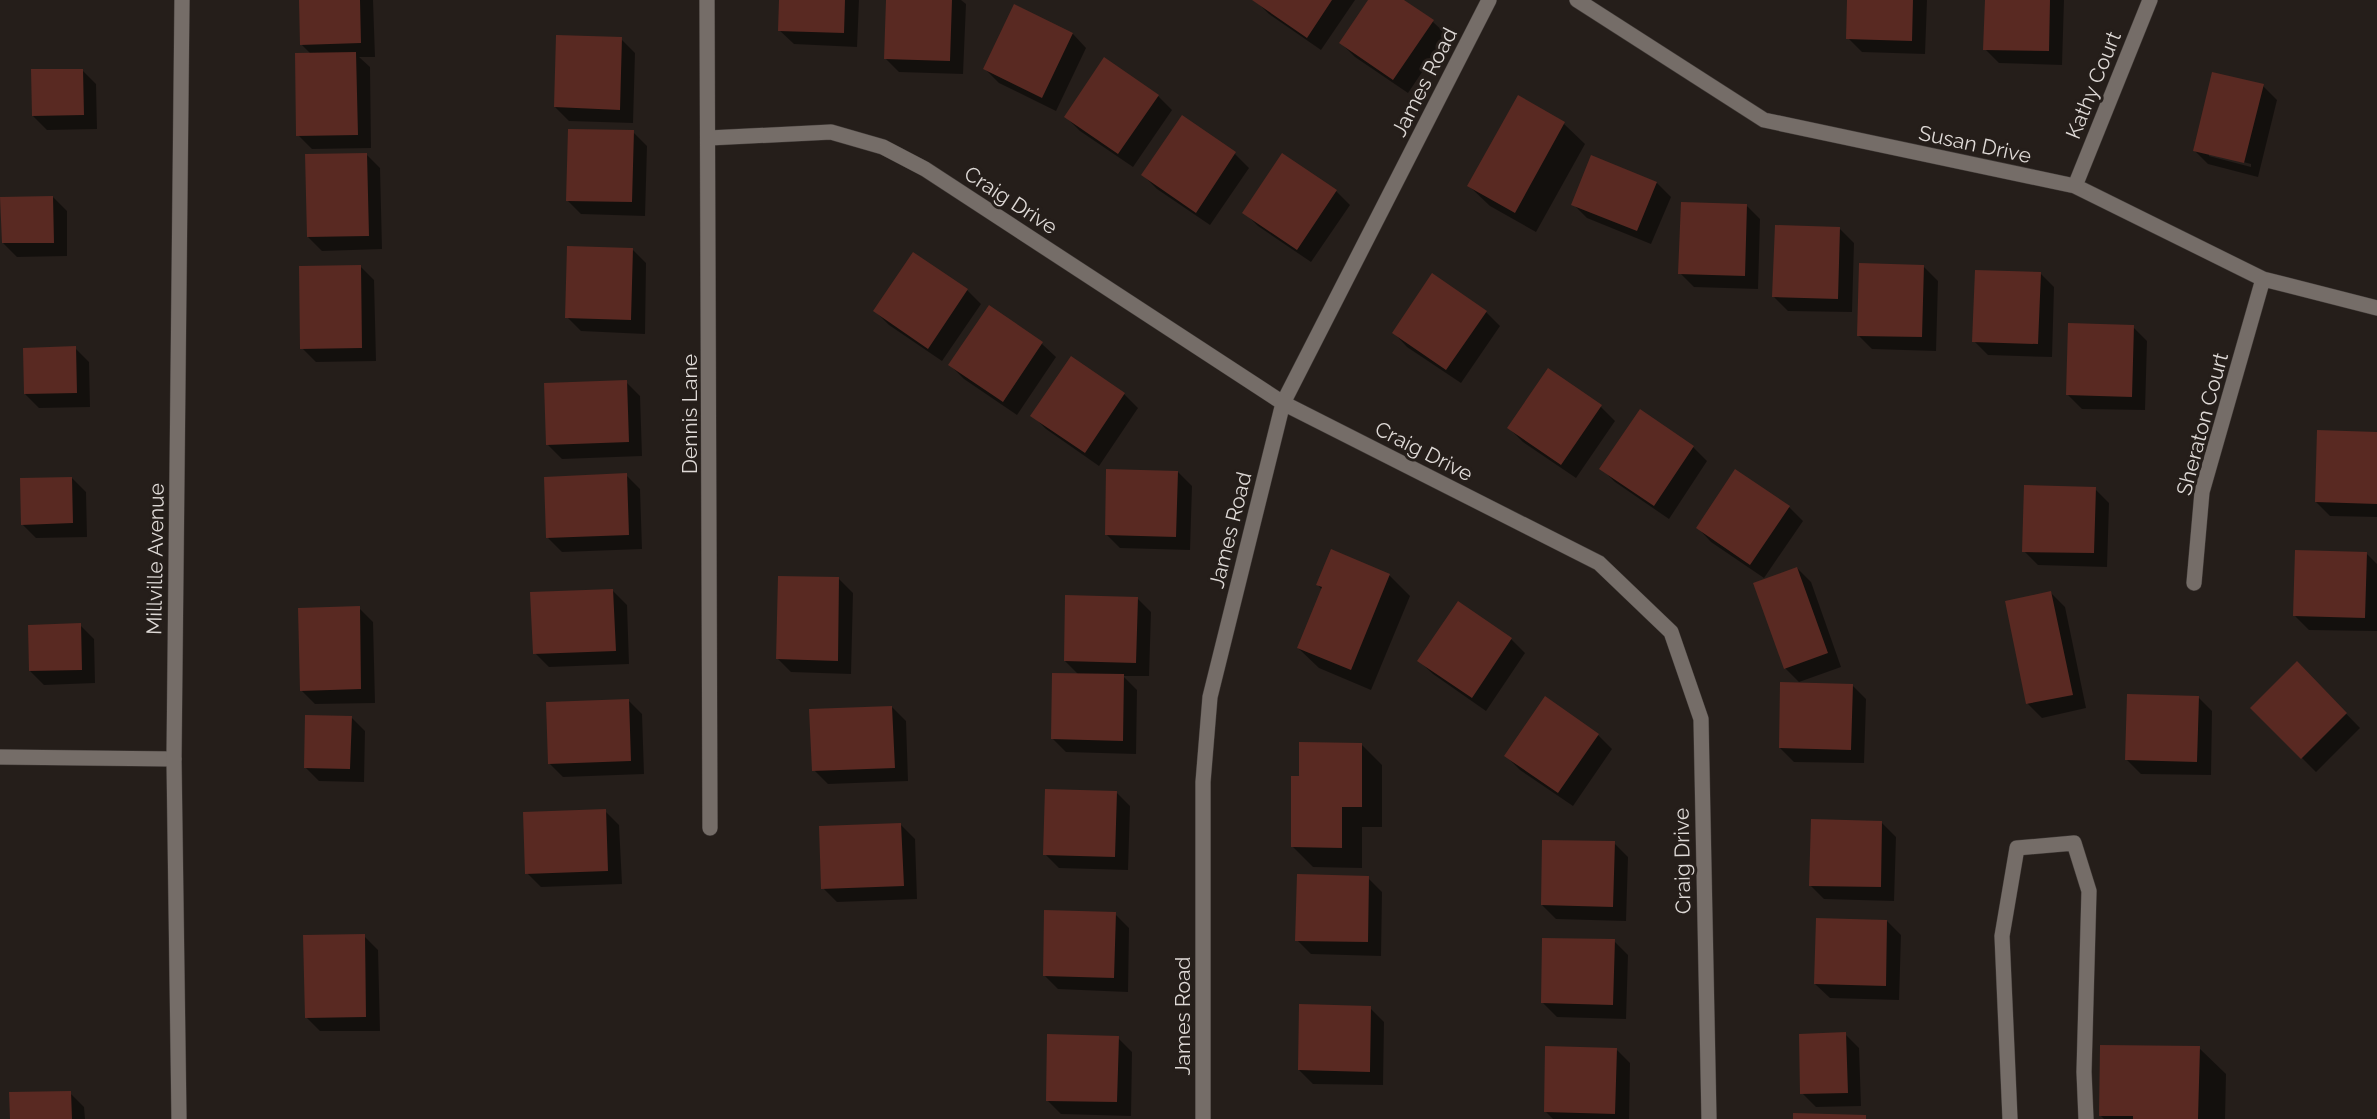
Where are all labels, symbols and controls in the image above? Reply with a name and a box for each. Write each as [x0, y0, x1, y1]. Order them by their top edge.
street label: James Road [1386, 23, 1462, 141]
street label: Kathy Court [2060, 28, 2126, 142]
street label: Susan Drive [1916, 120, 2034, 168]
street label: Craig Drive [960, 161, 1062, 239]
street label: Sheraton Court [2171, 350, 2233, 498]
street label: Dennis Lane [677, 354, 702, 474]
street label: Craig Drive [1371, 416, 1477, 486]
street label: James Road [1203, 469, 1257, 591]
street label: Millville Avenue [141, 483, 169, 635]
street label: Craig Drive [1669, 808, 1695, 914]
street label: James Road [1170, 957, 1195, 1075]

